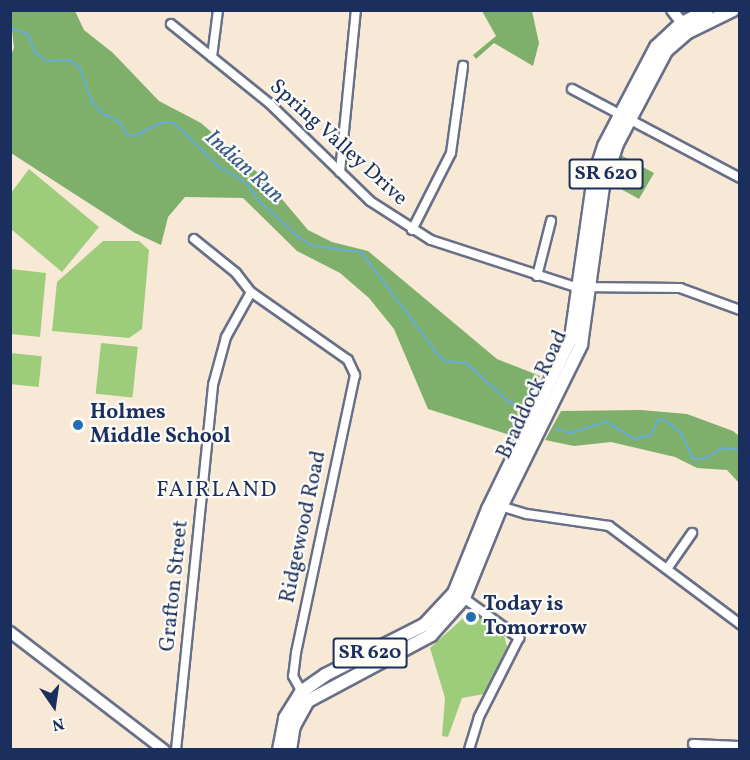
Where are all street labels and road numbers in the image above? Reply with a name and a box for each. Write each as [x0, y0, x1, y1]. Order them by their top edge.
street label: Spring Valley Drive [263, 74, 413, 212]
road number: SR 620 [568, 157, 644, 191]
street label: Braddock Road [492, 327, 574, 463]
street label: Ridgewood Road [276, 449, 332, 605]
street label: Grafton Street [156, 519, 194, 653]
road number: SR 620 [332, 636, 407, 670]

